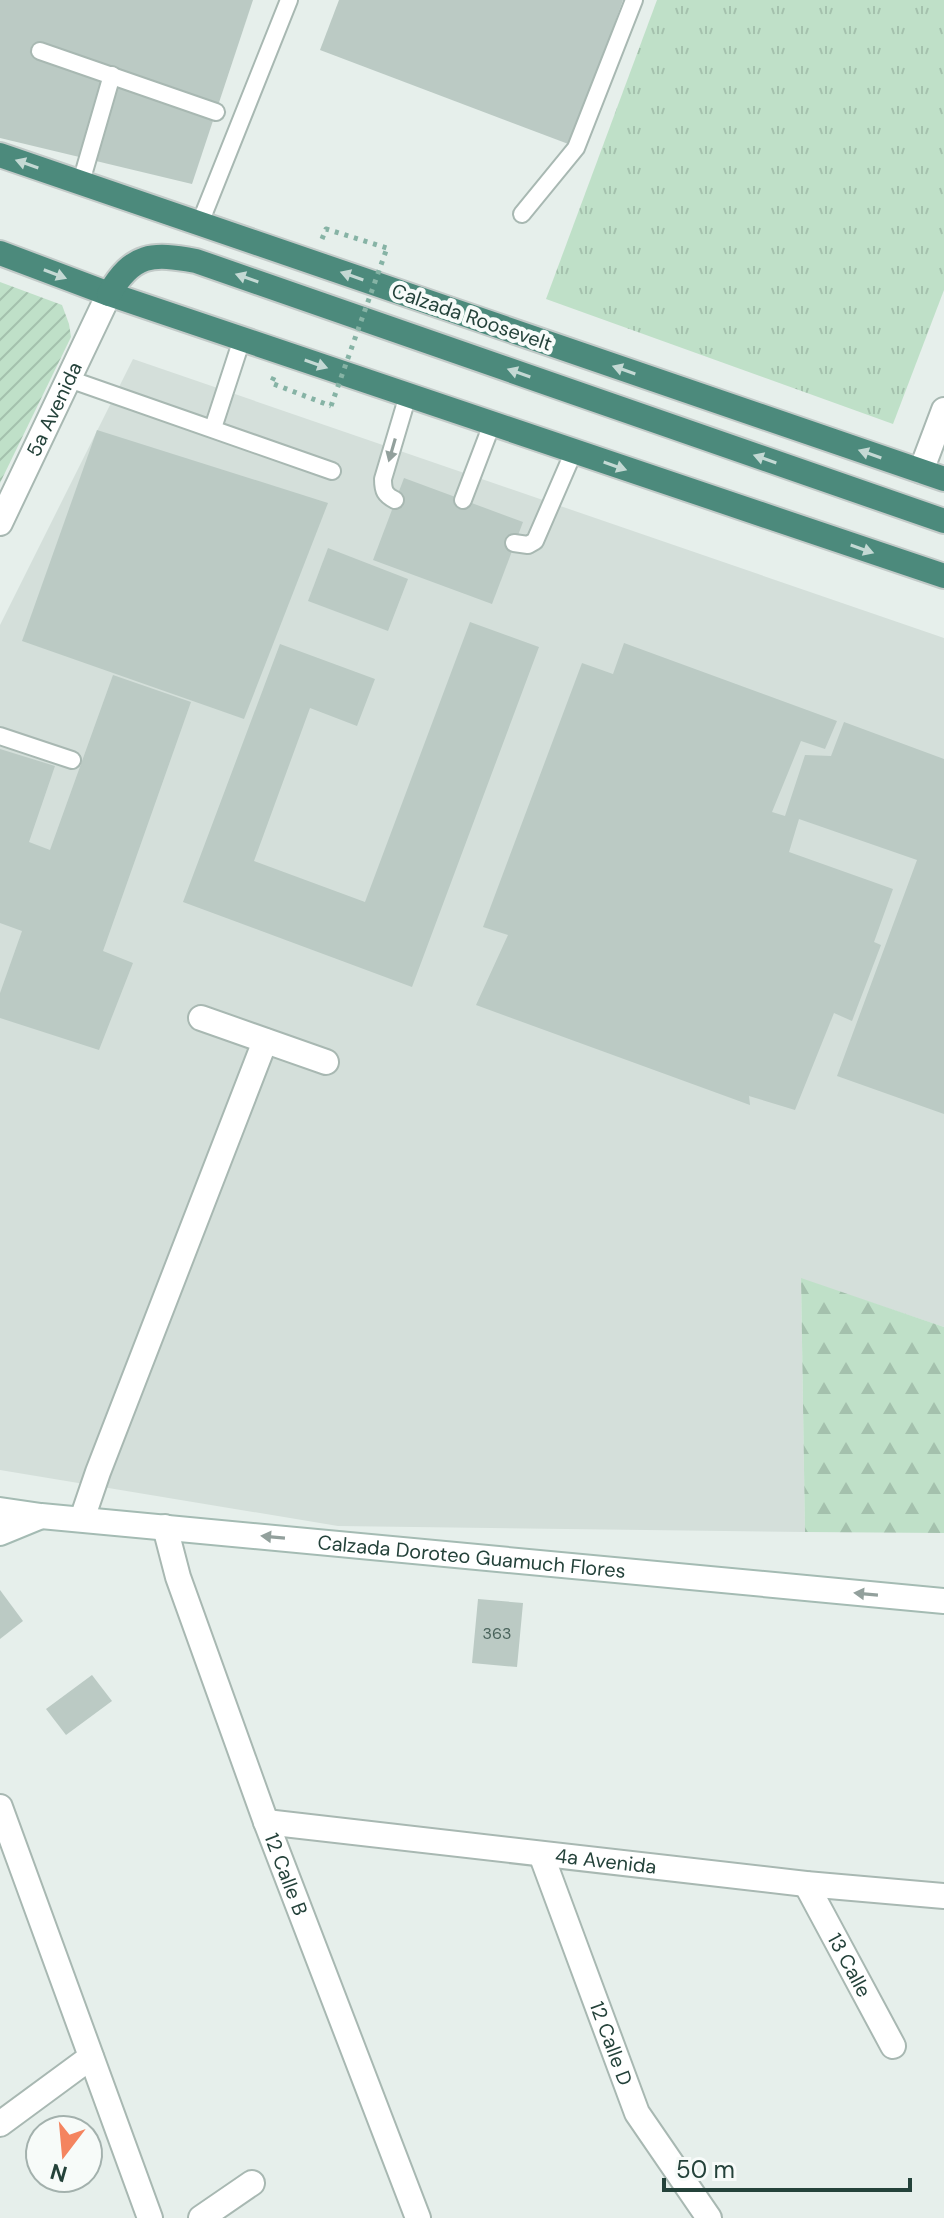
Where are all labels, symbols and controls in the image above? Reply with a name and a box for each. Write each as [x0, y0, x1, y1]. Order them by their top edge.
one-way arrow [15, 157, 39, 169]
one-way arrow [43, 268, 67, 281]
one-way arrow [340, 269, 364, 281]
one-way arrow [235, 272, 259, 284]
street label: Calzada Roosevelt [388, 277, 556, 357]
street label: 5a Avenida [21, 358, 88, 461]
one-way arrow [304, 359, 328, 371]
one-way arrow [612, 363, 636, 375]
one-way arrow [507, 366, 531, 379]
one-way arrow [385, 439, 398, 463]
one-way arrow [858, 447, 882, 459]
one-way arrow [752, 452, 776, 464]
one-way arrow [603, 460, 627, 472]
one-way arrow [850, 543, 874, 555]
street label: Calzada Doroteo Guamuch Flores [316, 1529, 627, 1584]
one-way arrow [260, 1530, 285, 1543]
one-way arrow [853, 1587, 878, 1600]
house number: 363 [483, 1623, 511, 1644]
street label: 12 Calle B [259, 1829, 314, 1919]
street label: 4a Avenida [554, 1842, 658, 1880]
street label: 13 Calle [822, 1929, 877, 2002]
street label: 12 Calle D [584, 1998, 639, 2089]
north arrow [24, 2114, 104, 2194]
scale bar [664, 2142, 910, 2192]
text: 50 m [676, 2154, 735, 2185]
text: N [47, 2157, 70, 2189]

